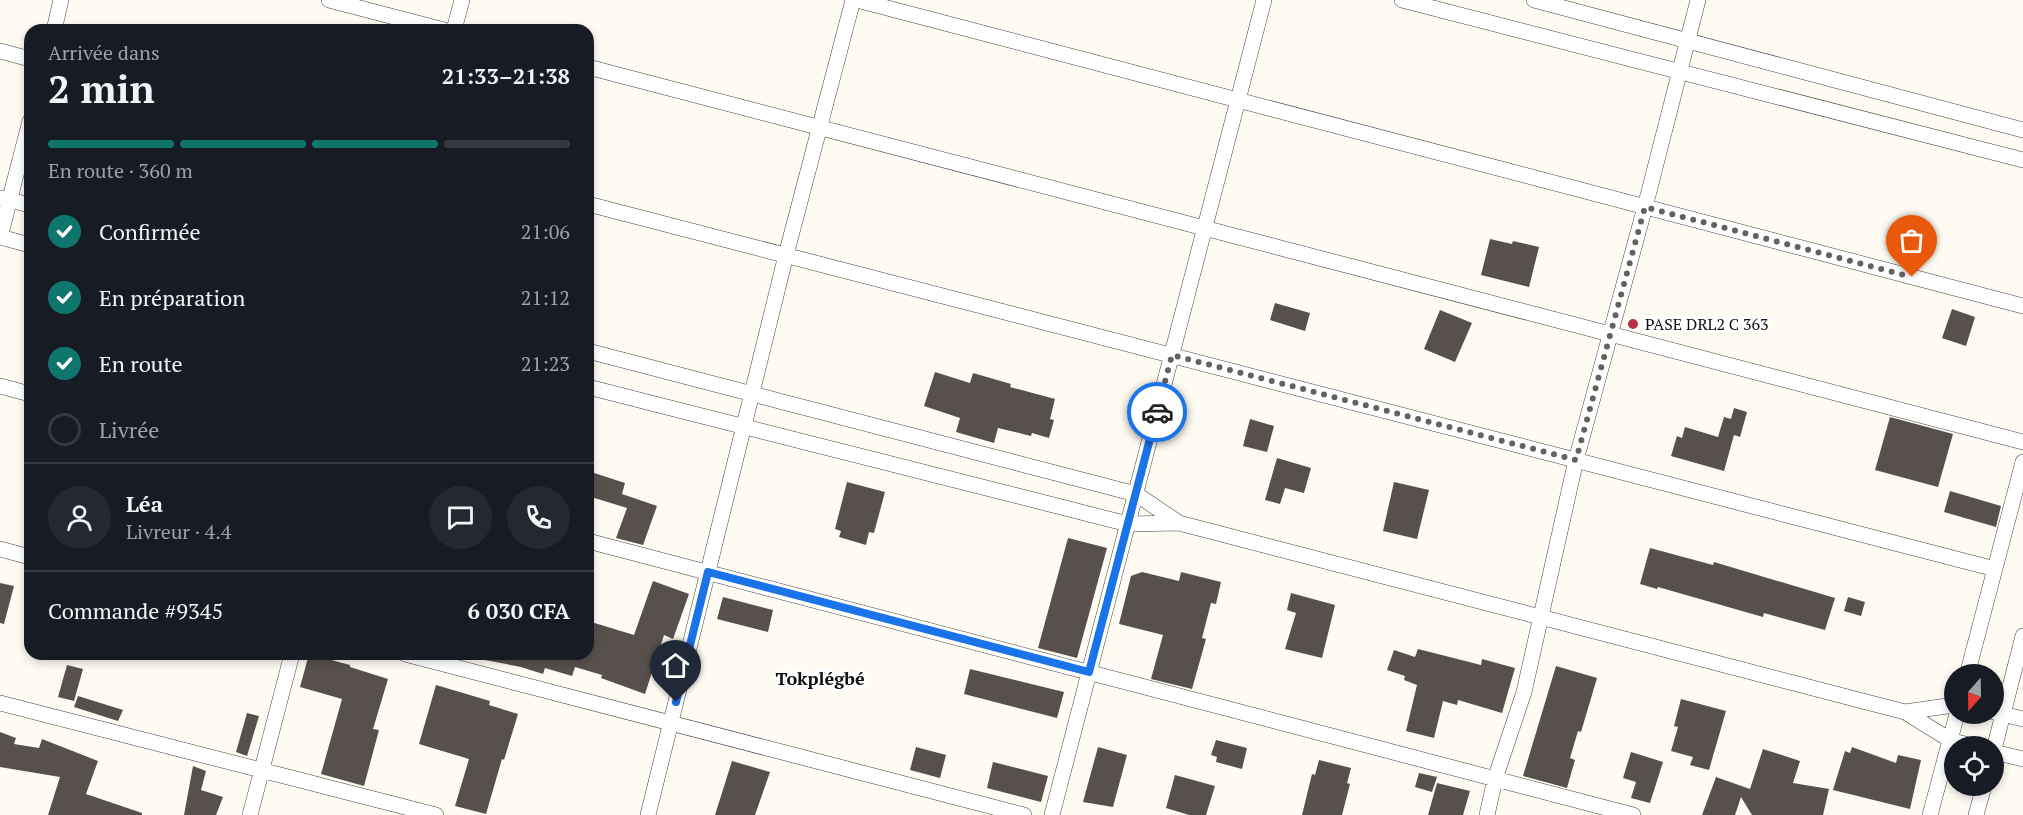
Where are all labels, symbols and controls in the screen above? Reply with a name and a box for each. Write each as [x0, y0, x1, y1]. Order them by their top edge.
text: Arrivée dans [48, 39, 160, 66]
text: 21:33–21:38 [442, 61, 570, 90]
text: 2 min [48, 62, 155, 114]
text: En route · 360 m [48, 157, 193, 184]
icon: check [48, 215, 81, 248]
pin [1886, 215, 1937, 277]
text: Confirmée [99, 217, 201, 246]
text: 21:06 [521, 218, 570, 245]
icon: bag [1895, 224, 1928, 257]
icon: check [48, 281, 81, 314]
text: En préparation [99, 283, 245, 312]
text: 21:12 [521, 284, 570, 311]
place label: PASE DRL2 C 363 [1645, 313, 1769, 335]
marker: PASE DRL2 C 363 [1626, 317, 1640, 331]
icon: check [48, 347, 81, 380]
text: En route [99, 349, 183, 378]
text: 21:23 [521, 350, 570, 377]
courier [1127, 382, 1187, 442]
icon: car [1141, 396, 1174, 429]
text: Livrée [99, 415, 159, 444]
button: person [48, 486, 111, 549]
button: chat [429, 486, 492, 549]
button: phone [507, 486, 570, 549]
text: Léa [126, 489, 163, 518]
text: Livreur · 4.4 [126, 518, 231, 545]
text: Commande #9345 [48, 596, 223, 625]
text: 6 030 CFA [467, 596, 570, 625]
pin [650, 640, 701, 702]
icon: home [659, 649, 692, 682]
north arrow [1944, 664, 2004, 724]
map controls [1944, 664, 2004, 796]
district label: Tokplégbé [775, 666, 865, 690]
button: locate [1944, 736, 2004, 796]

